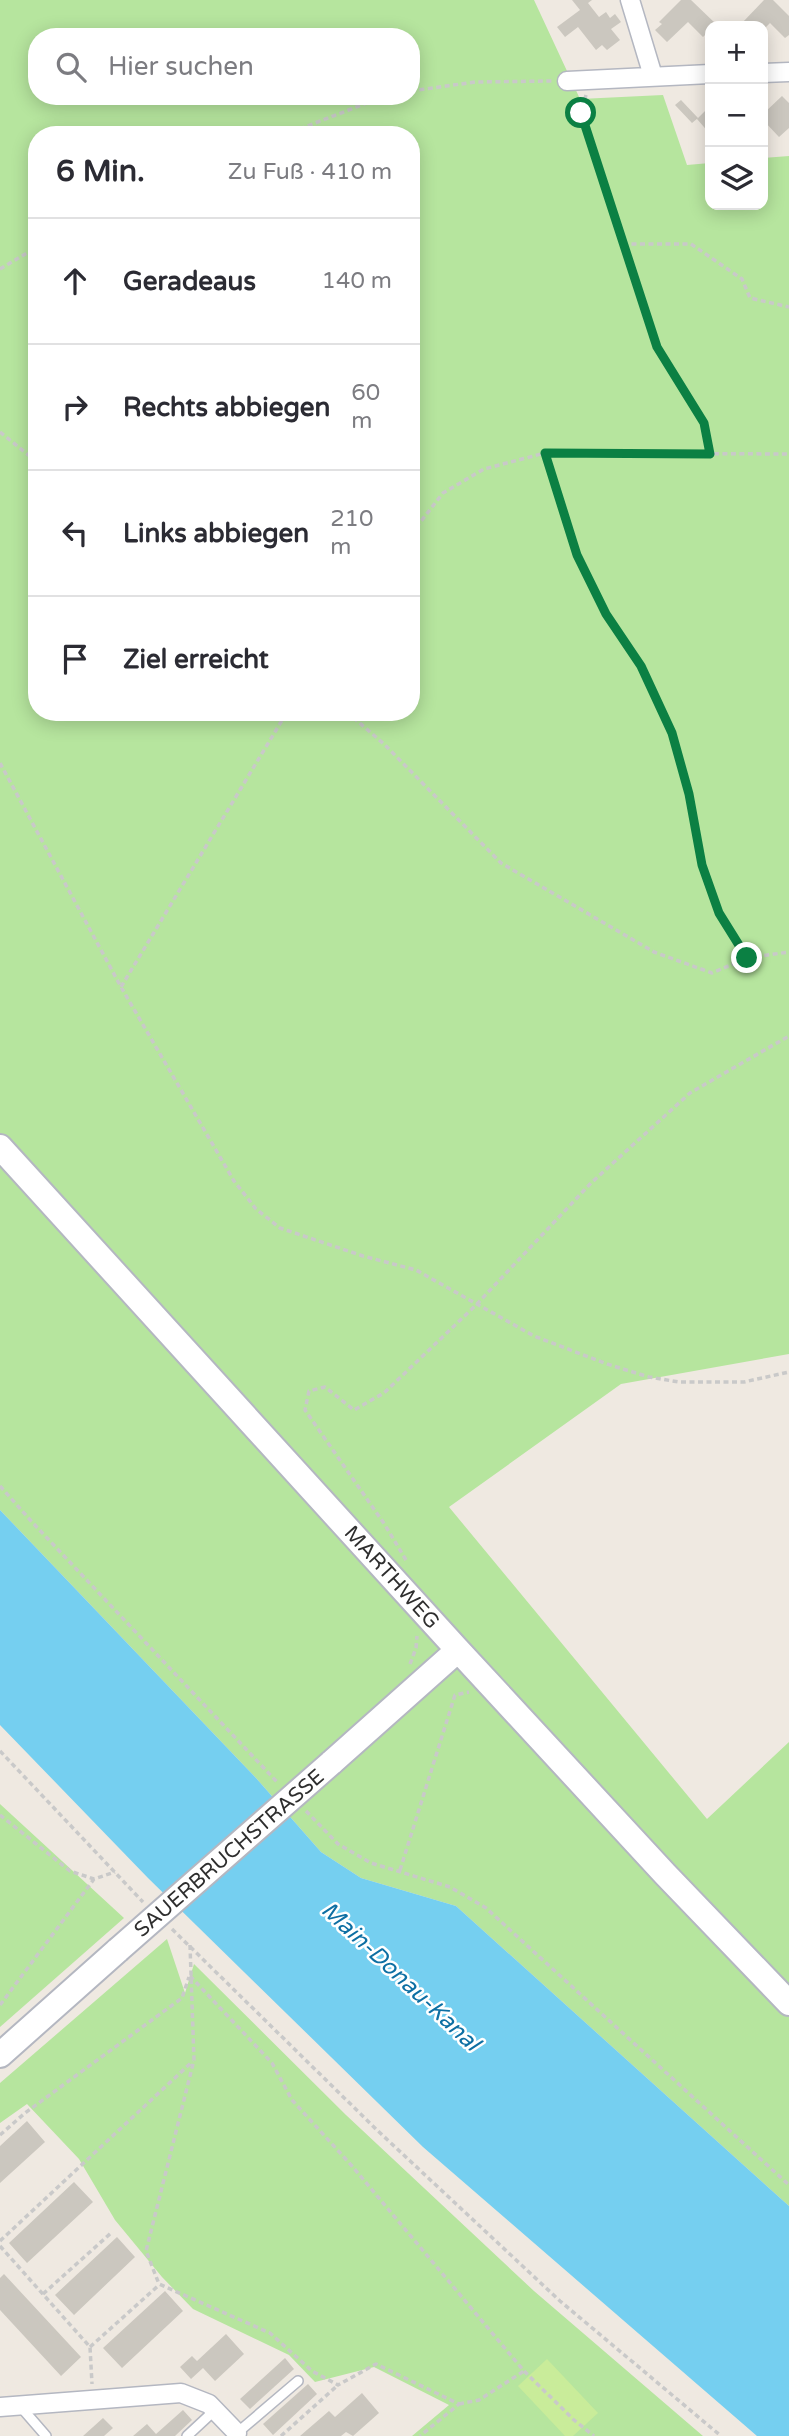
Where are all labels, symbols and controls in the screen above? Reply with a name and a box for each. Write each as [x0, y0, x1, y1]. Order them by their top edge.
map controls [705, 21, 768, 210]
button: + [705, 21, 768, 84]
search box [28, 28, 420, 105]
icon: search [52, 48, 90, 86]
text: Hier suchen [108, 51, 254, 82]
button: − [705, 84, 768, 147]
route start [565, 97, 596, 128]
button: layers [705, 147, 768, 210]
text: 6 Min. [56, 153, 145, 190]
text: Zu Fuß · 410 m [228, 158, 392, 186]
icon: ahead [56, 262, 94, 300]
text: Geradeaus [123, 266, 256, 297]
text: 140 m [322, 267, 392, 295]
text: 60 m [351, 379, 380, 435]
icon: right [56, 388, 94, 426]
text: Rechts abbiegen [123, 392, 330, 423]
text: 210 m [330, 505, 373, 561]
icon: left [56, 514, 94, 552]
text: Links abbiegen [123, 518, 309, 549]
icon: arrive [56, 640, 94, 678]
text: Ziel erreicht [123, 644, 269, 675]
route end [731, 942, 762, 973]
street label: MARTHWEG [339, 1521, 444, 1634]
street label: SAUERBRUCHSTRASSE [129, 1764, 329, 1943]
water label: Main-Donau-Kanal [315, 1896, 487, 2059]

